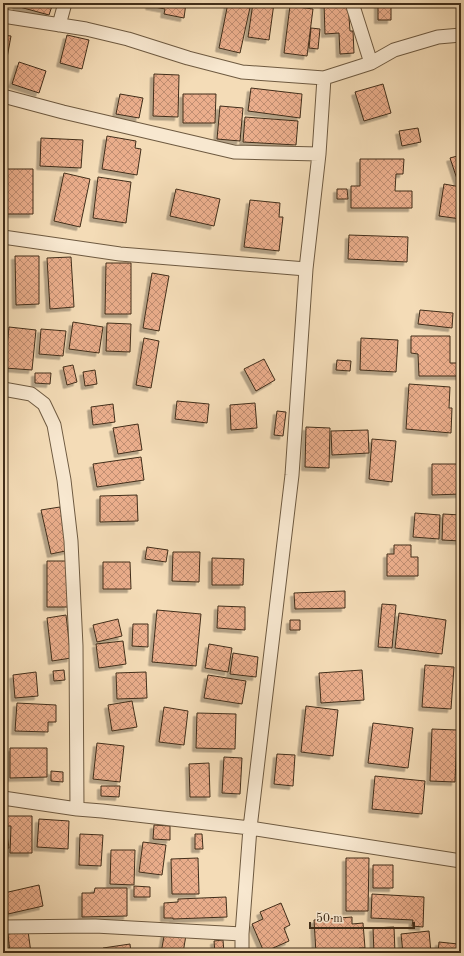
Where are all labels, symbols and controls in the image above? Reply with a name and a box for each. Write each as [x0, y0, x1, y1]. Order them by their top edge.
scale bar [310, 904, 414, 930]
text: 50 m [316, 912, 343, 925]

